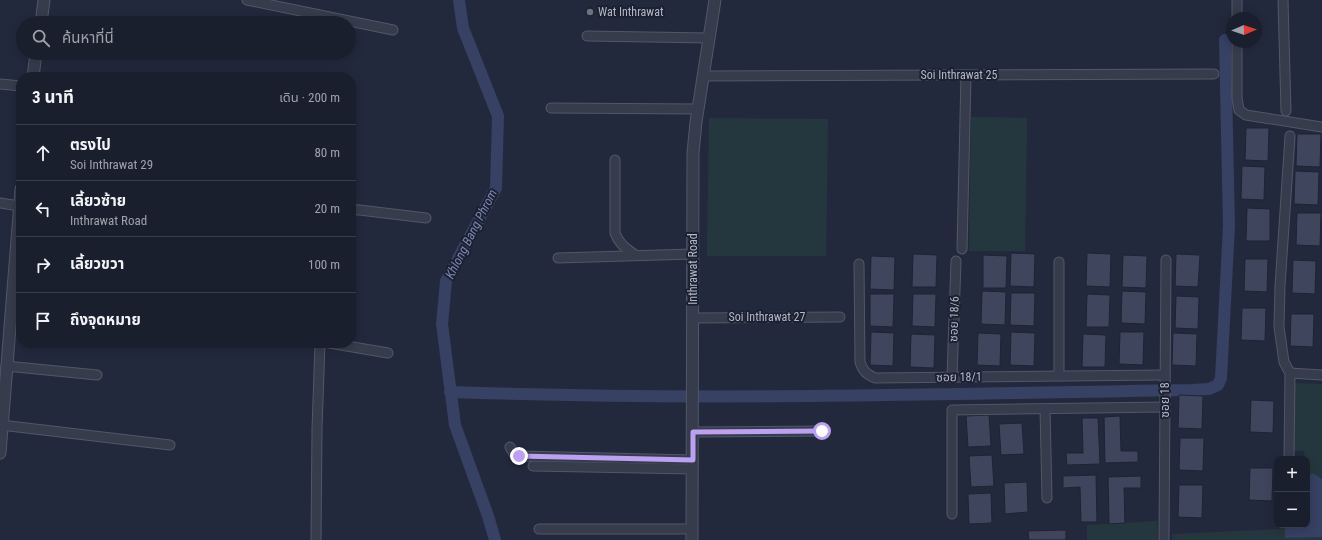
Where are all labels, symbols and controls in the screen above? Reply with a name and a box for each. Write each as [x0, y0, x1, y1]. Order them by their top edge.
place label: Wat Inthrawat [598, 5, 664, 19]
marker: Wat Inthrawat [585, 7, 595, 17]
north arrow [1226, 12, 1262, 48]
search box [16, 16, 356, 60]
icon: search [30, 27, 52, 49]
text: ค้นหาที่นี่ [62, 29, 114, 47]
street label: Soi Inthrawat 25 [921, 68, 997, 82]
text: 3 นาที [32, 87, 74, 107]
text: เดิน · 200 m [279, 90, 340, 105]
text: ตรงไป [70, 136, 111, 154]
icon: ahead [32, 142, 54, 164]
text: 80 m [314, 145, 340, 160]
text: Soi Inthrawat 29 [70, 157, 153, 172]
water label: Khlong Bang Phrom [442, 187, 500, 281]
text: เลี้ยวซ้าย [70, 192, 126, 210]
icon: left [32, 198, 54, 220]
text: 20 m [314, 201, 340, 216]
text: Inthrawat Road [70, 213, 147, 228]
street label: Inthrawat Road [686, 233, 700, 305]
icon: right [32, 254, 54, 276]
text: เลี้ยวขวา [70, 255, 124, 273]
text: 100 m [308, 257, 340, 272]
street label: ซอย 18/6 [946, 296, 962, 342]
icon: arrive [32, 310, 54, 332]
street label: Soi Inthrawat 27 [729, 310, 805, 324]
text: ถึงจุดหมาย [70, 311, 141, 329]
street label: ซอย 18/1 [936, 370, 982, 384]
street label: ซอย 18 [1158, 382, 1172, 418]
route start [813, 422, 831, 440]
route end [510, 447, 528, 465]
map controls [1274, 456, 1310, 528]
button: + [1274, 456, 1310, 492]
button: − [1274, 492, 1310, 528]

